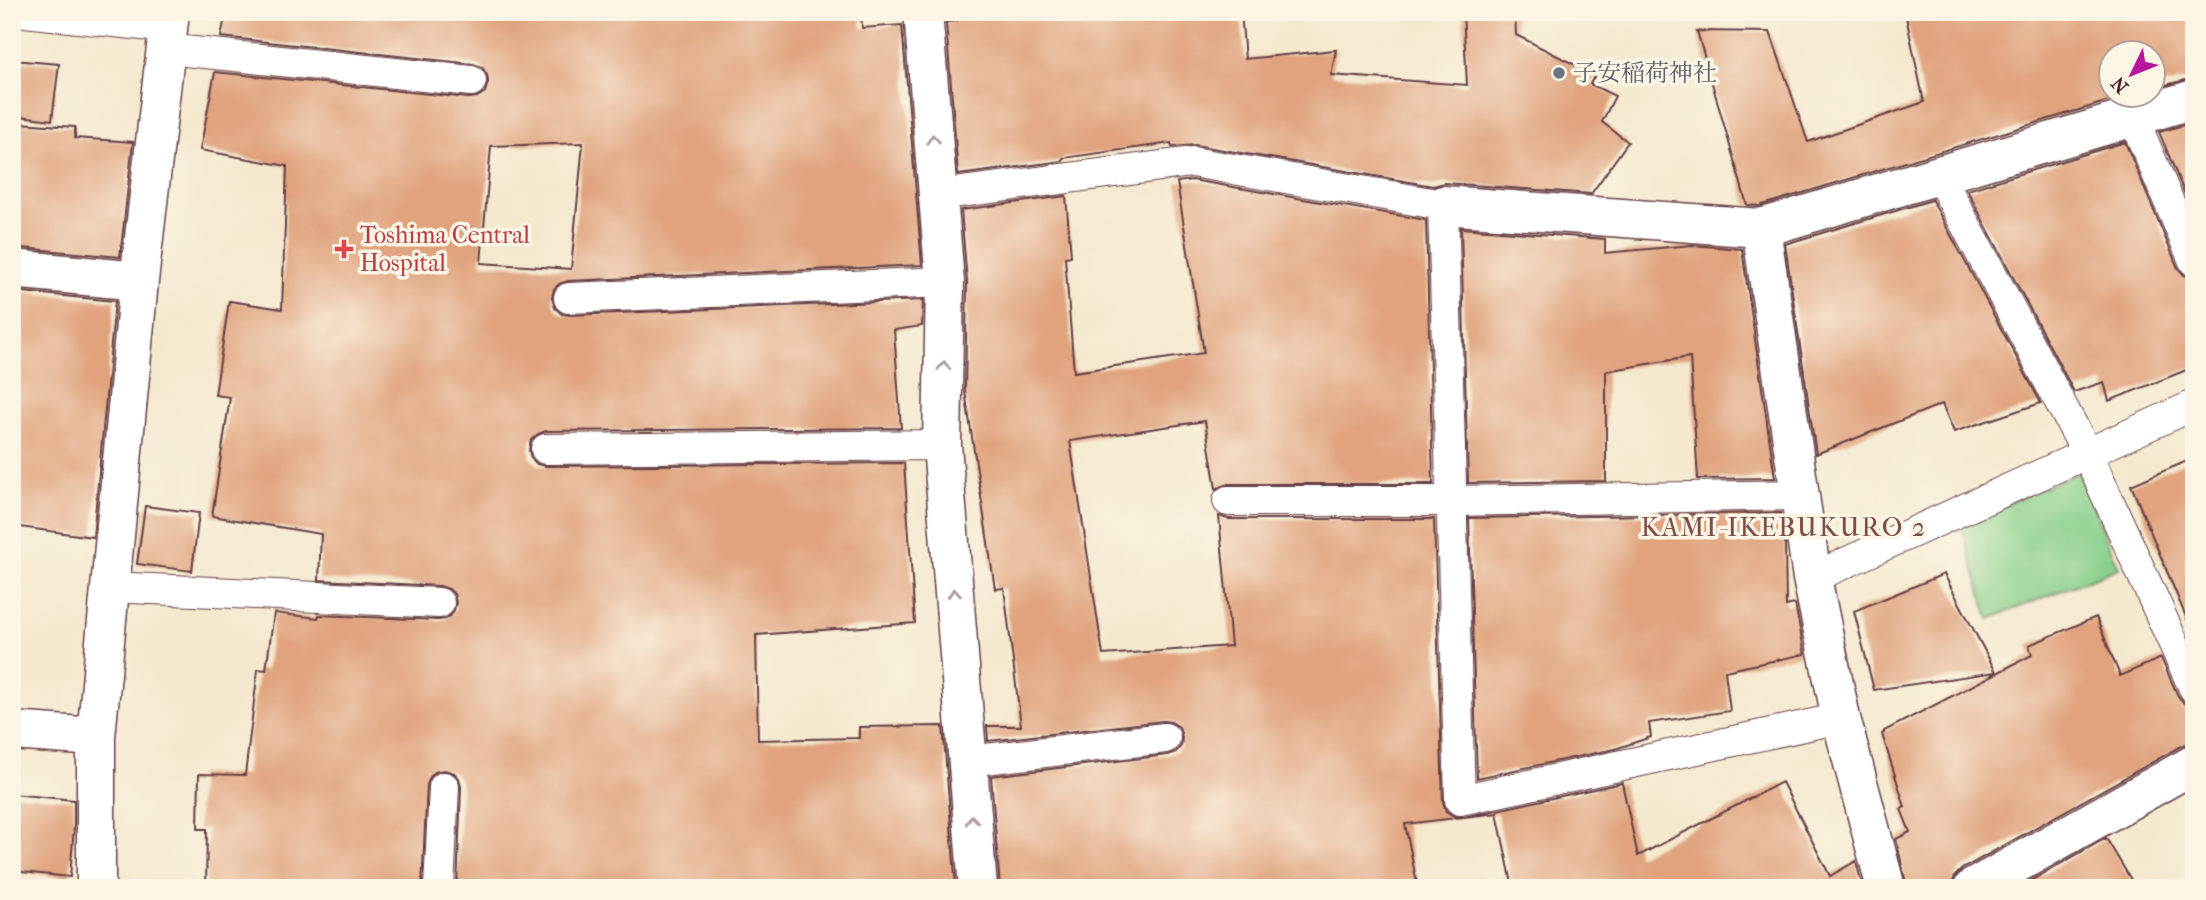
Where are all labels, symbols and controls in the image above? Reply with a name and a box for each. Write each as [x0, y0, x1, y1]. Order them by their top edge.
north arrow [2098, 38, 2168, 108]
place label: 子安稲荷神社 [1573, 59, 1717, 87]
marker: 子安稲荷神社 [1551, 65, 1567, 81]
text: N [2107, 72, 2133, 98]
one-way arrow [926, 133, 941, 144]
place label: Toshima Central Hospital [360, 221, 530, 277]
marker: Toshima Central Hospital [334, 239, 354, 259]
one-way arrow [936, 360, 951, 371]
district label: KAMI-IKEBUKURO 2 [1641, 512, 1927, 543]
one-way arrow [947, 587, 962, 598]
one-way arrow [965, 814, 980, 825]

